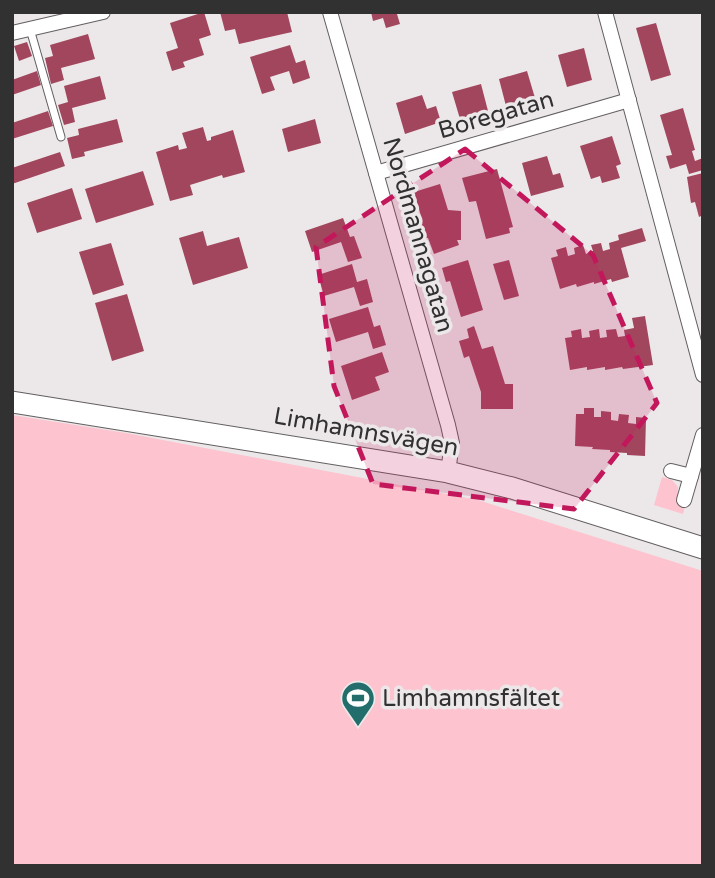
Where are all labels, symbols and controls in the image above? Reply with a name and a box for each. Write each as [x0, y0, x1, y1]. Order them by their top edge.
street label: Boregatan [435, 85, 557, 145]
street label: Nordmannagatan [376, 134, 460, 336]
street label: Limhamnsvägen [271, 401, 461, 463]
sports icon: Limhamnsfältet [339, 679, 377, 728]
place label: Limhamnsfältet [382, 684, 560, 713]

